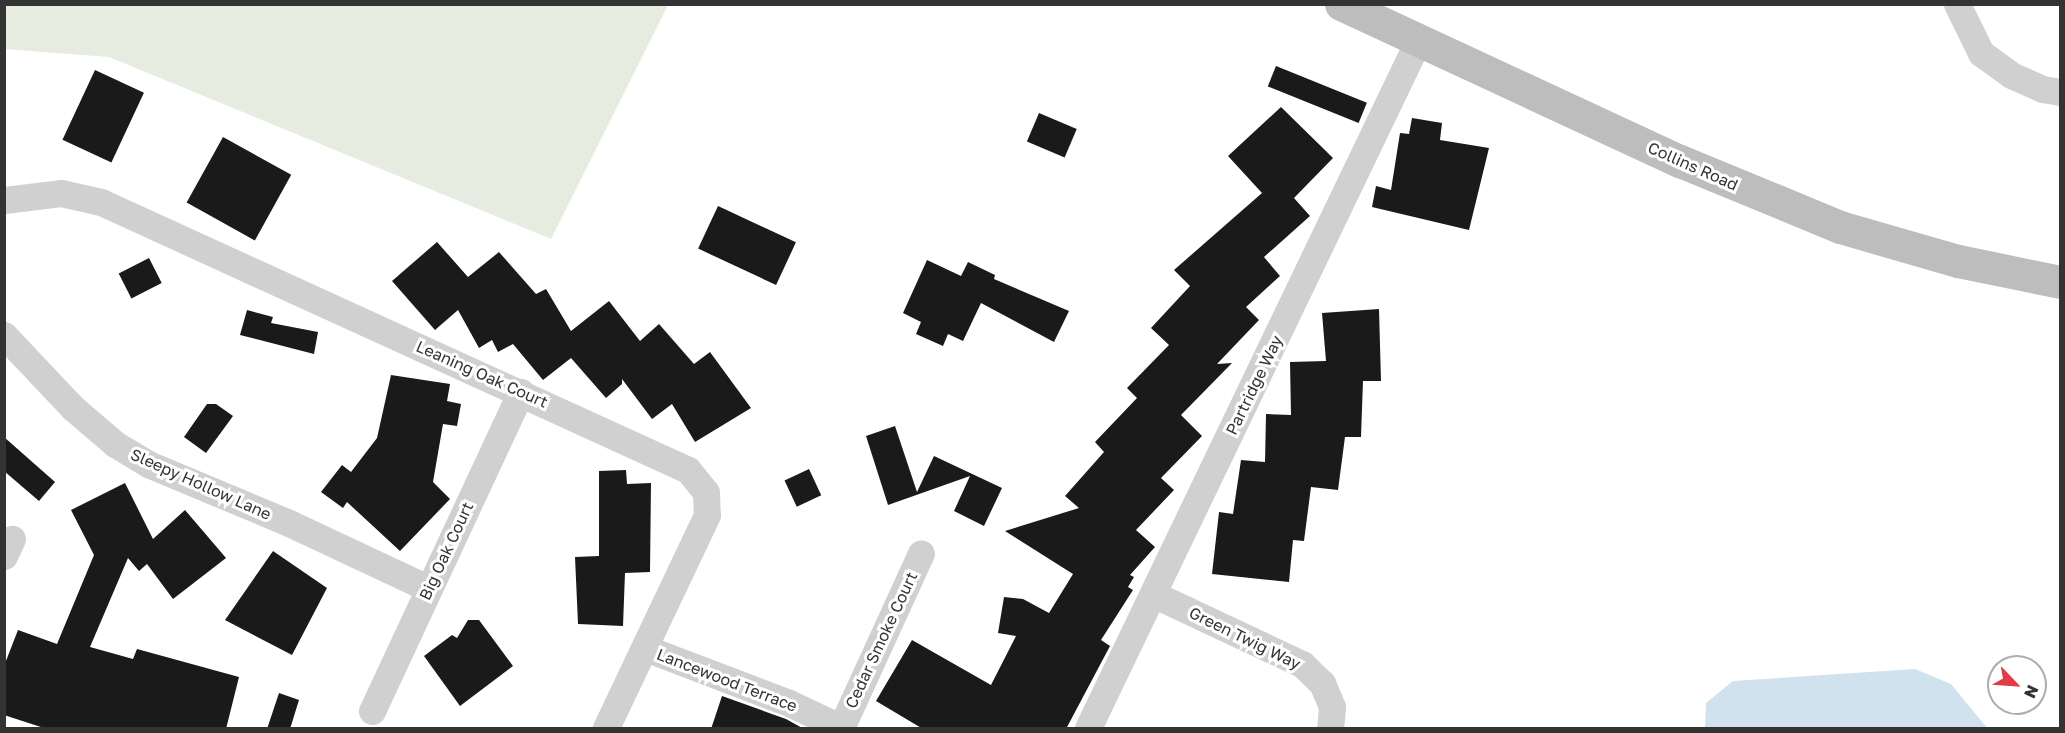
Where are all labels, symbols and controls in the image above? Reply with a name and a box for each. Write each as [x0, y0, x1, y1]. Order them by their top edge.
street label: Collins Road [1645, 138, 1741, 194]
street label: Partridge Way [1222, 332, 1286, 438]
street label: Leaning Oak Court [413, 336, 551, 412]
street label: Sleepy Hollow Lane [128, 444, 274, 524]
street label: Big Oak Court [415, 499, 477, 603]
street label: Cedar Smoke Court [841, 569, 921, 711]
street label: Green Twig Way [1186, 603, 1304, 673]
street label: Lancewood Terrace [654, 644, 800, 716]
north arrow [1987, 655, 2047, 715]
text: N [2020, 682, 2043, 701]

